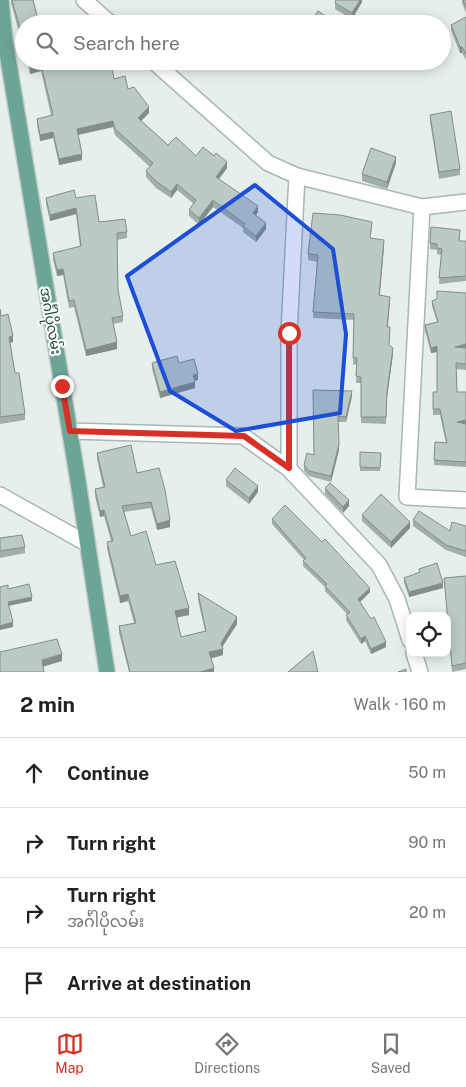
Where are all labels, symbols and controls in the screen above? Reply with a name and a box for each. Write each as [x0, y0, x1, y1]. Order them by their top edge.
search box [15, 15, 451, 70]
icon: search [33, 29, 61, 57]
text: Search here [73, 32, 180, 54]
street label: အင်္ဂါပိုလမ်း [33, 286, 67, 356]
route start [278, 322, 301, 345]
route end [51, 375, 74, 398]
map controls [406, 612, 451, 657]
button: locate [406, 612, 451, 657]
text: 2 min [20, 692, 75, 717]
text: Walk · 160 m [354, 695, 446, 714]
icon: ahead [20, 759, 48, 787]
text: Continue [67, 762, 149, 784]
text: 50 m [408, 763, 446, 782]
icon: right [20, 829, 48, 857]
text: Turn right [67, 832, 156, 854]
text: 90 m [409, 833, 446, 852]
text: Turn right [67, 884, 156, 906]
icon: right [20, 899, 48, 927]
text: 20 m [409, 903, 446, 922]
text: အင်္ဂါပိုလမ်း [67, 912, 144, 931]
icon: arrive [20, 969, 48, 997]
text: Arrive at destination [67, 972, 251, 994]
tab: Map [55, 1030, 84, 1076]
tab: Directions [194, 1030, 260, 1076]
tab: Saved [371, 1030, 411, 1076]

